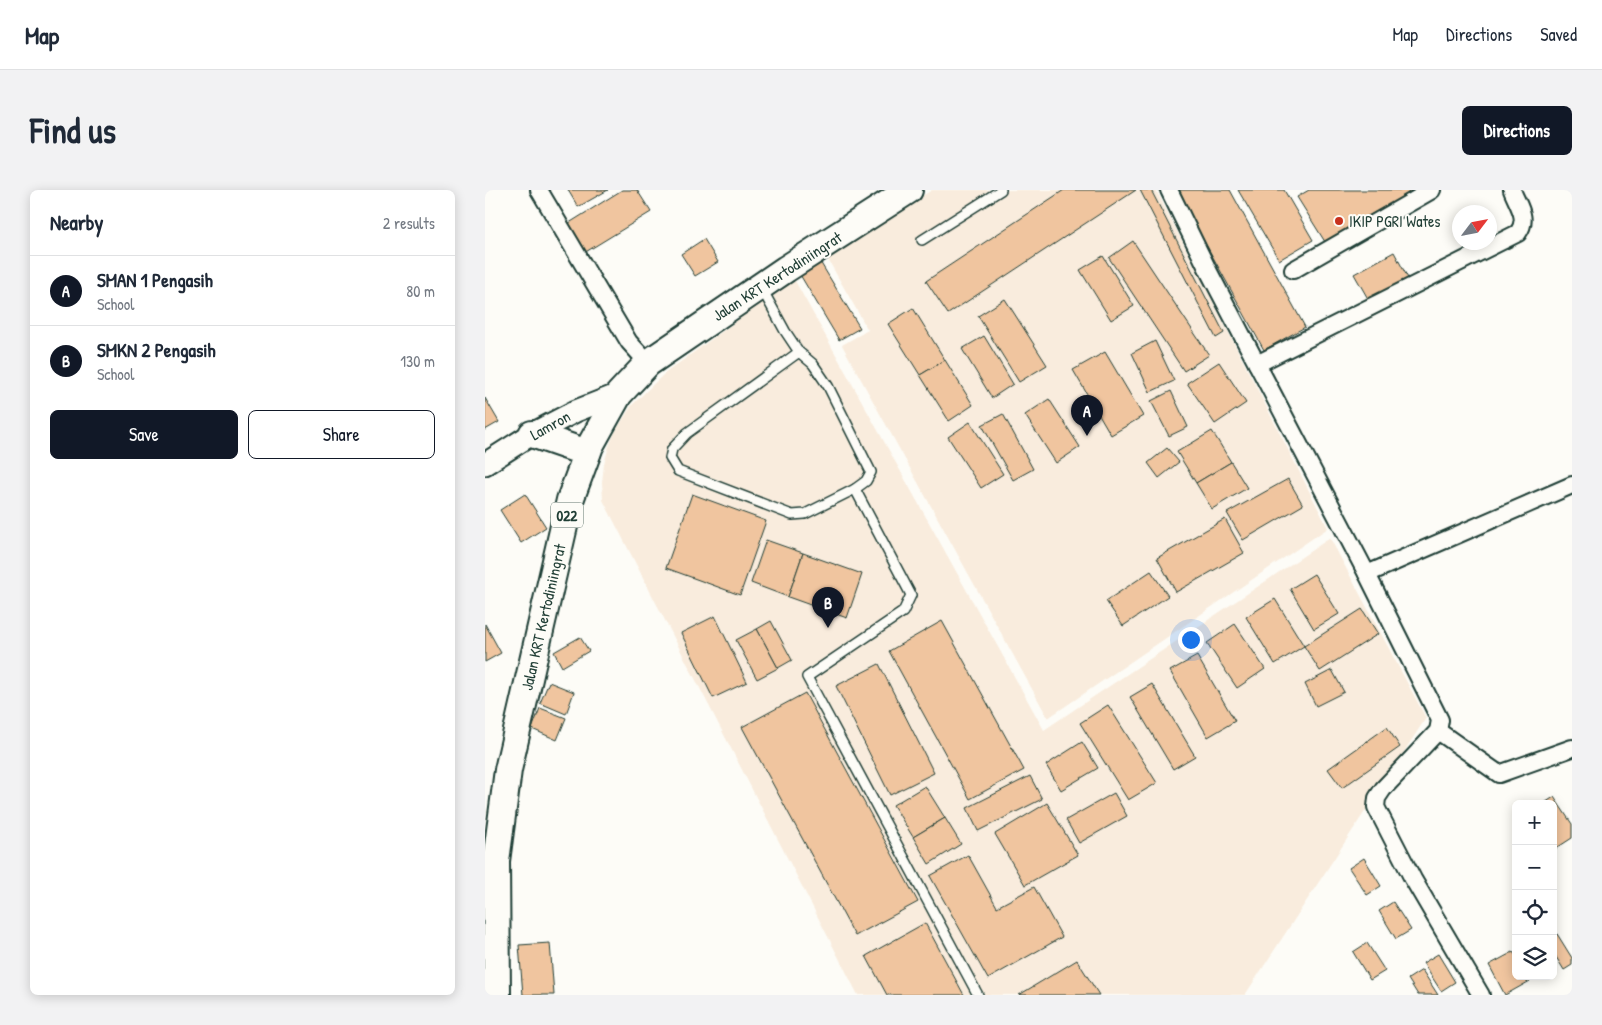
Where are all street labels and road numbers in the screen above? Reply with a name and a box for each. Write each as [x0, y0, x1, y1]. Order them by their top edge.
street label: Jalan KRT Kertodiniingrat [708, 226, 846, 326]
street label: Lamron [526, 405, 574, 445]
road number: 022 [551, 502, 583, 528]
street label: Jalan KRT Kertodiniingrat [515, 541, 571, 692]

